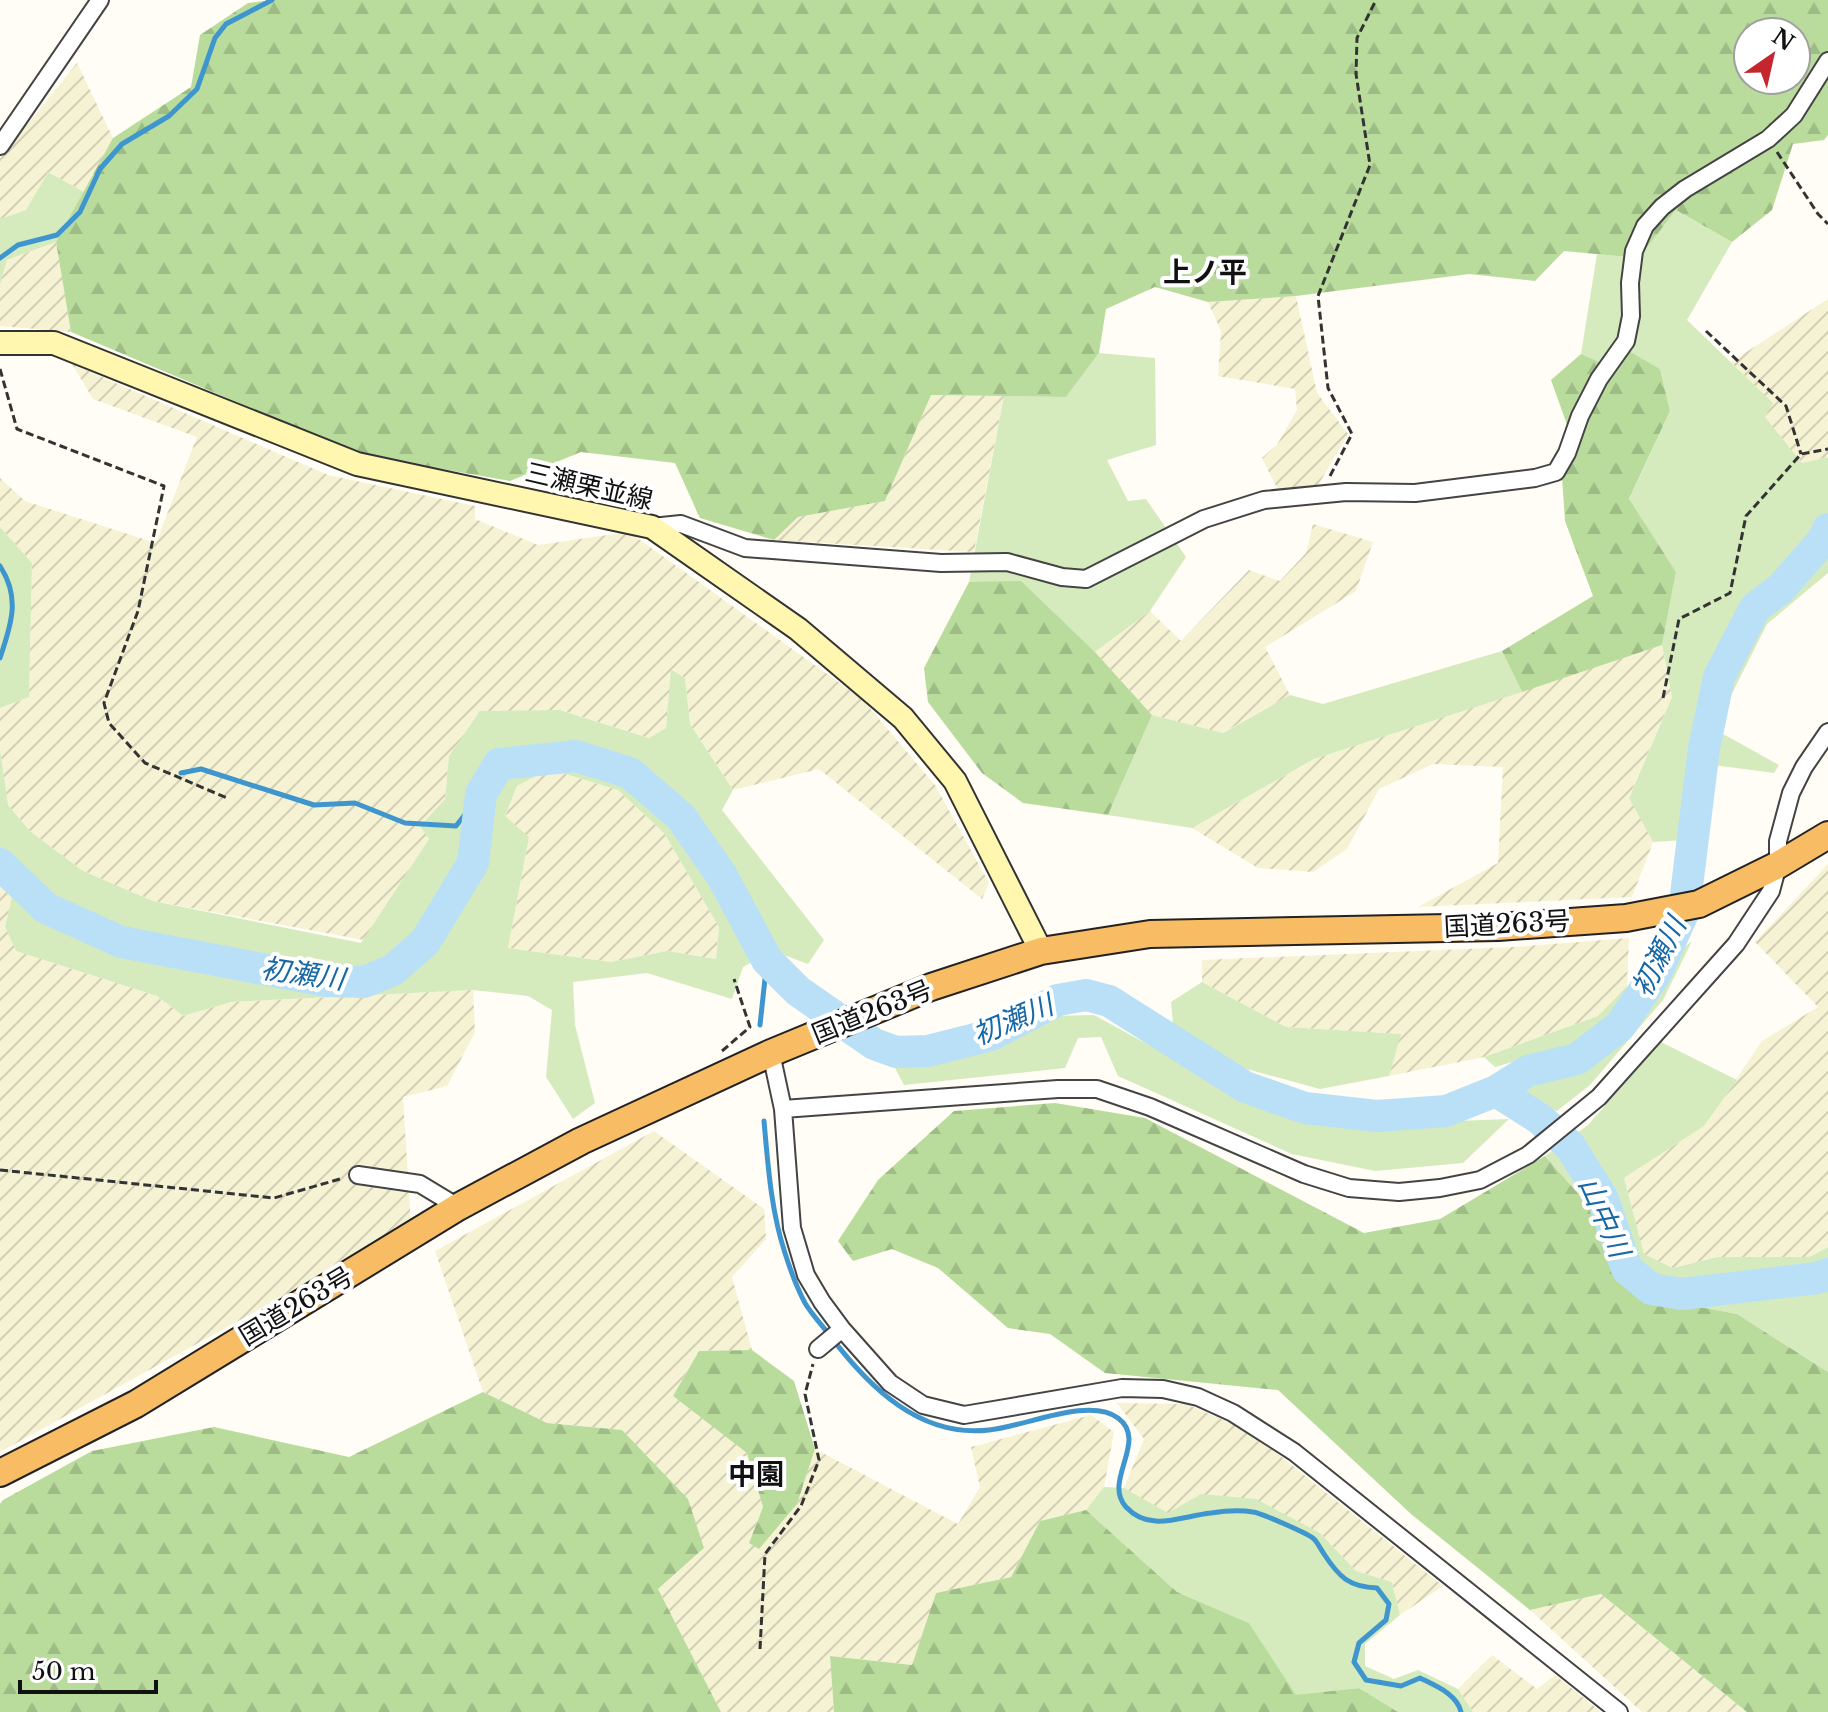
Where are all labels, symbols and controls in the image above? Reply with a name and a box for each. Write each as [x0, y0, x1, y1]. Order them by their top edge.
north arrow [1732, 16, 1812, 96]
text: N [1767, 23, 1799, 57]
district label: 上ノ平 [1163, 255, 1247, 290]
street label: 三瀬栗並線 [522, 456, 656, 516]
street label: 国道263号 [1443, 905, 1571, 943]
water label: 初瀬川 [1624, 909, 1695, 1002]
water label: 初瀬川 [259, 951, 350, 998]
street label: 国道263号 [807, 973, 937, 1051]
water label: 初瀬川 [967, 986, 1061, 1053]
water label: 山中川 [1571, 1172, 1638, 1265]
street label: 国道263号 [233, 1260, 359, 1352]
district label: 中園 [728, 1457, 784, 1492]
scale bar [20, 1644, 156, 1694]
text: 50 m [32, 1657, 96, 1686]

